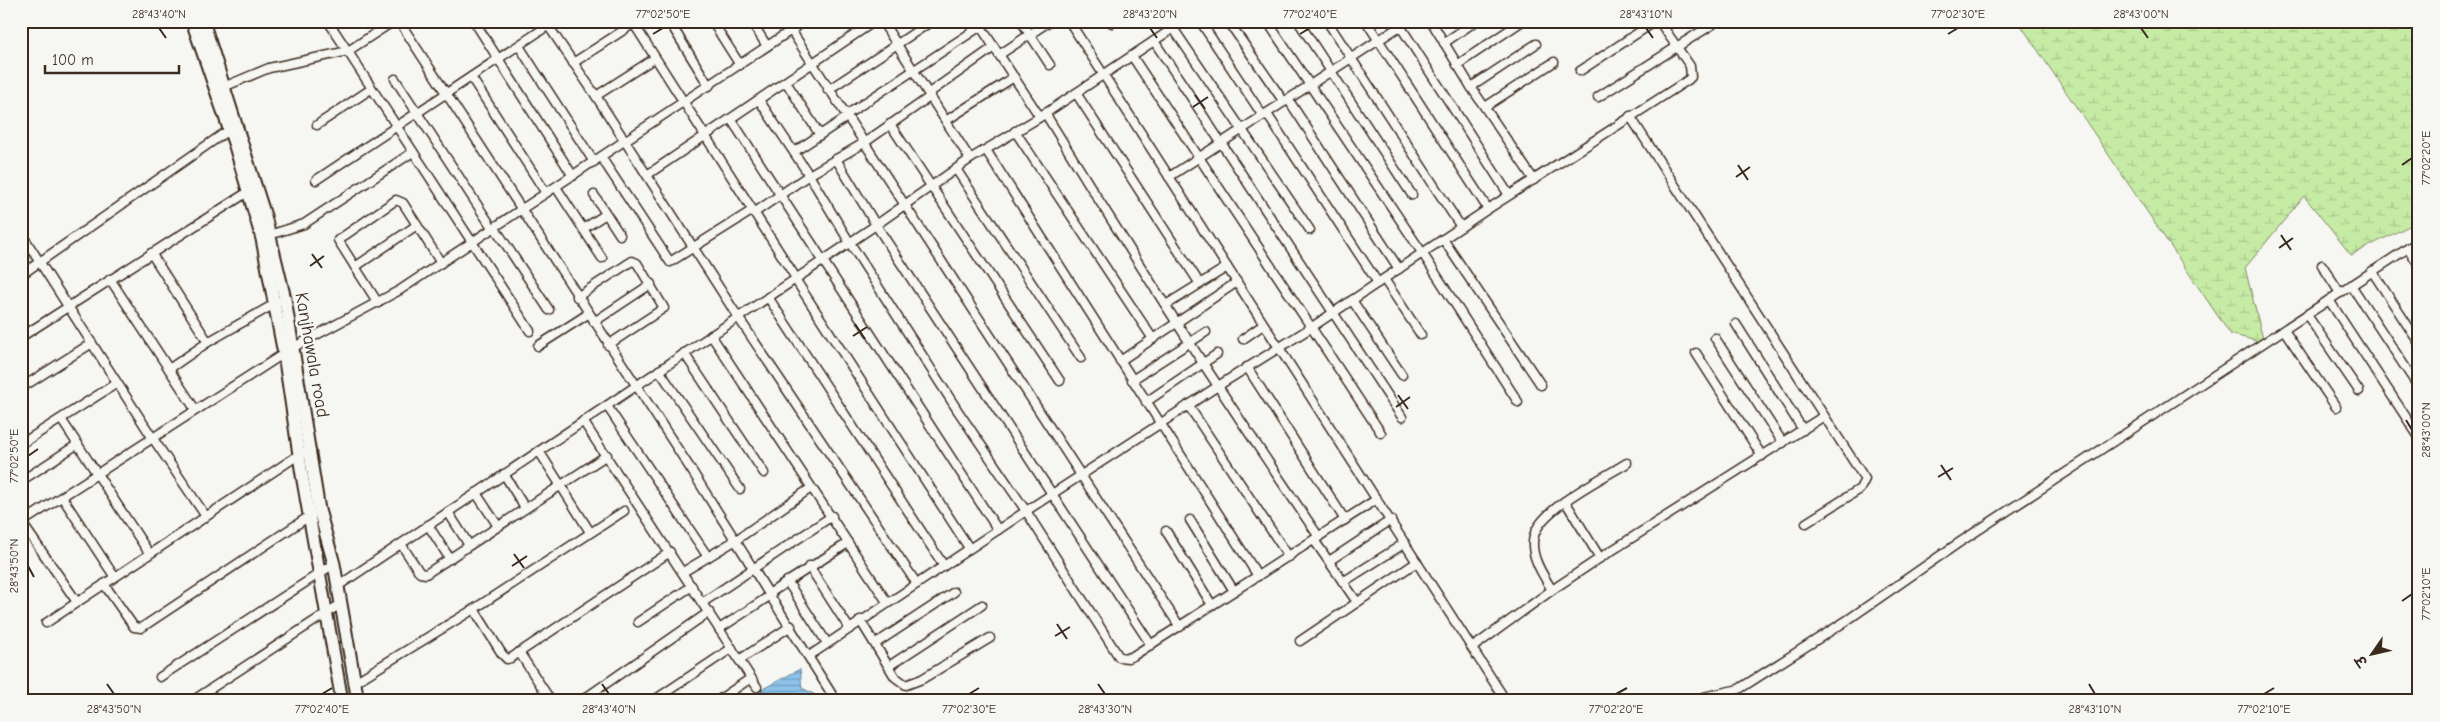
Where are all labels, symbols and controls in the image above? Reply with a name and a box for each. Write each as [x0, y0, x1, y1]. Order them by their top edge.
text: 28°43'40"N [132, 7, 186, 21]
text: 77°02'50"E [636, 7, 690, 21]
text: 28°43'20"N [1123, 7, 1177, 21]
text: 77°02'40"E [1283, 7, 1337, 21]
text: 28°43'10"N [1620, 7, 1672, 21]
text: 77°02'30"E [1931, 7, 1985, 21]
text: 28°43'00"N [2113, 7, 2169, 21]
scale bar [45, 42, 179, 74]
text: 100 m [52, 51, 94, 69]
text: 77°02'20"E [2419, 131, 2433, 185]
street label: Kanjhawala road [291, 291, 333, 419]
text: 28°43'00"N [2419, 402, 2433, 458]
text: 77°02'50"E [7, 429, 21, 483]
text: 28°43'50"N [7, 539, 21, 593]
text: 77°02'10"E [2419, 568, 2433, 620]
north arrow [2348, 630, 2398, 680]
text: उ [2351, 651, 2372, 671]
text: 28°43'50"N [87, 702, 141, 716]
text: 77°02'40"E [295, 702, 349, 716]
text: 28°43'40"N [582, 702, 636, 716]
text: 77°02'30"E [942, 702, 996, 716]
text: 28°43'30"N [1078, 702, 1132, 716]
text: 77°02'20"E [1589, 702, 1643, 716]
text: 28°43'10"N [2069, 702, 2121, 716]
text: 77°02'10"E [2238, 702, 2290, 716]

